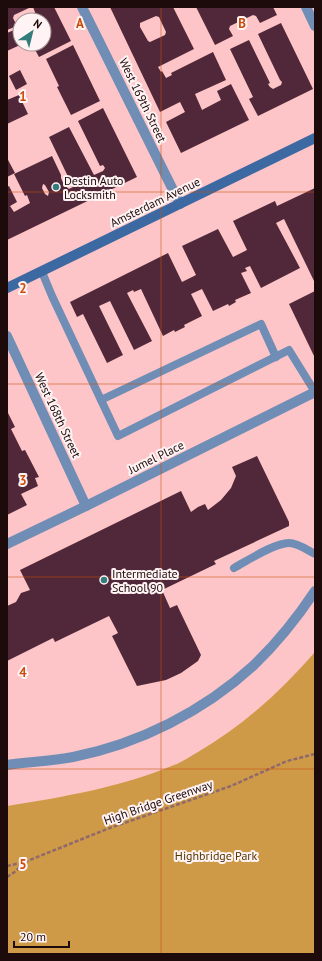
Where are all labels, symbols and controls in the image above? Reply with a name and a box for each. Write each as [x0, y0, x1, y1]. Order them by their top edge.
north arrow [12, 12, 52, 52]
text: A [76, 15, 84, 32]
text: B [238, 15, 246, 32]
text: N [31, 16, 45, 32]
street label: West 169th Street [116, 55, 170, 145]
text: 1 [19, 88, 27, 105]
place label: Destin Auto Locksmith [64, 173, 124, 202]
street label: Amsterdam Avenue [107, 174, 203, 230]
marker: Destin Auto Locksmith [51, 182, 61, 192]
text: 2 [19, 280, 27, 297]
street label: West 168th Street [32, 370, 84, 460]
street label: Jumel Place [125, 437, 186, 477]
text: 3 [19, 472, 27, 489]
place label: Intermediate School 90 [112, 566, 178, 595]
marker: Intermediate School 90 [99, 575, 109, 585]
text: 4 [19, 664, 27, 681]
street label: High Bridge Greenway [101, 776, 215, 828]
park label: Highbridge Park [175, 848, 257, 863]
text: 5 [19, 856, 27, 873]
scale bar [14, 923, 69, 949]
text: 20 m [20, 929, 46, 944]

